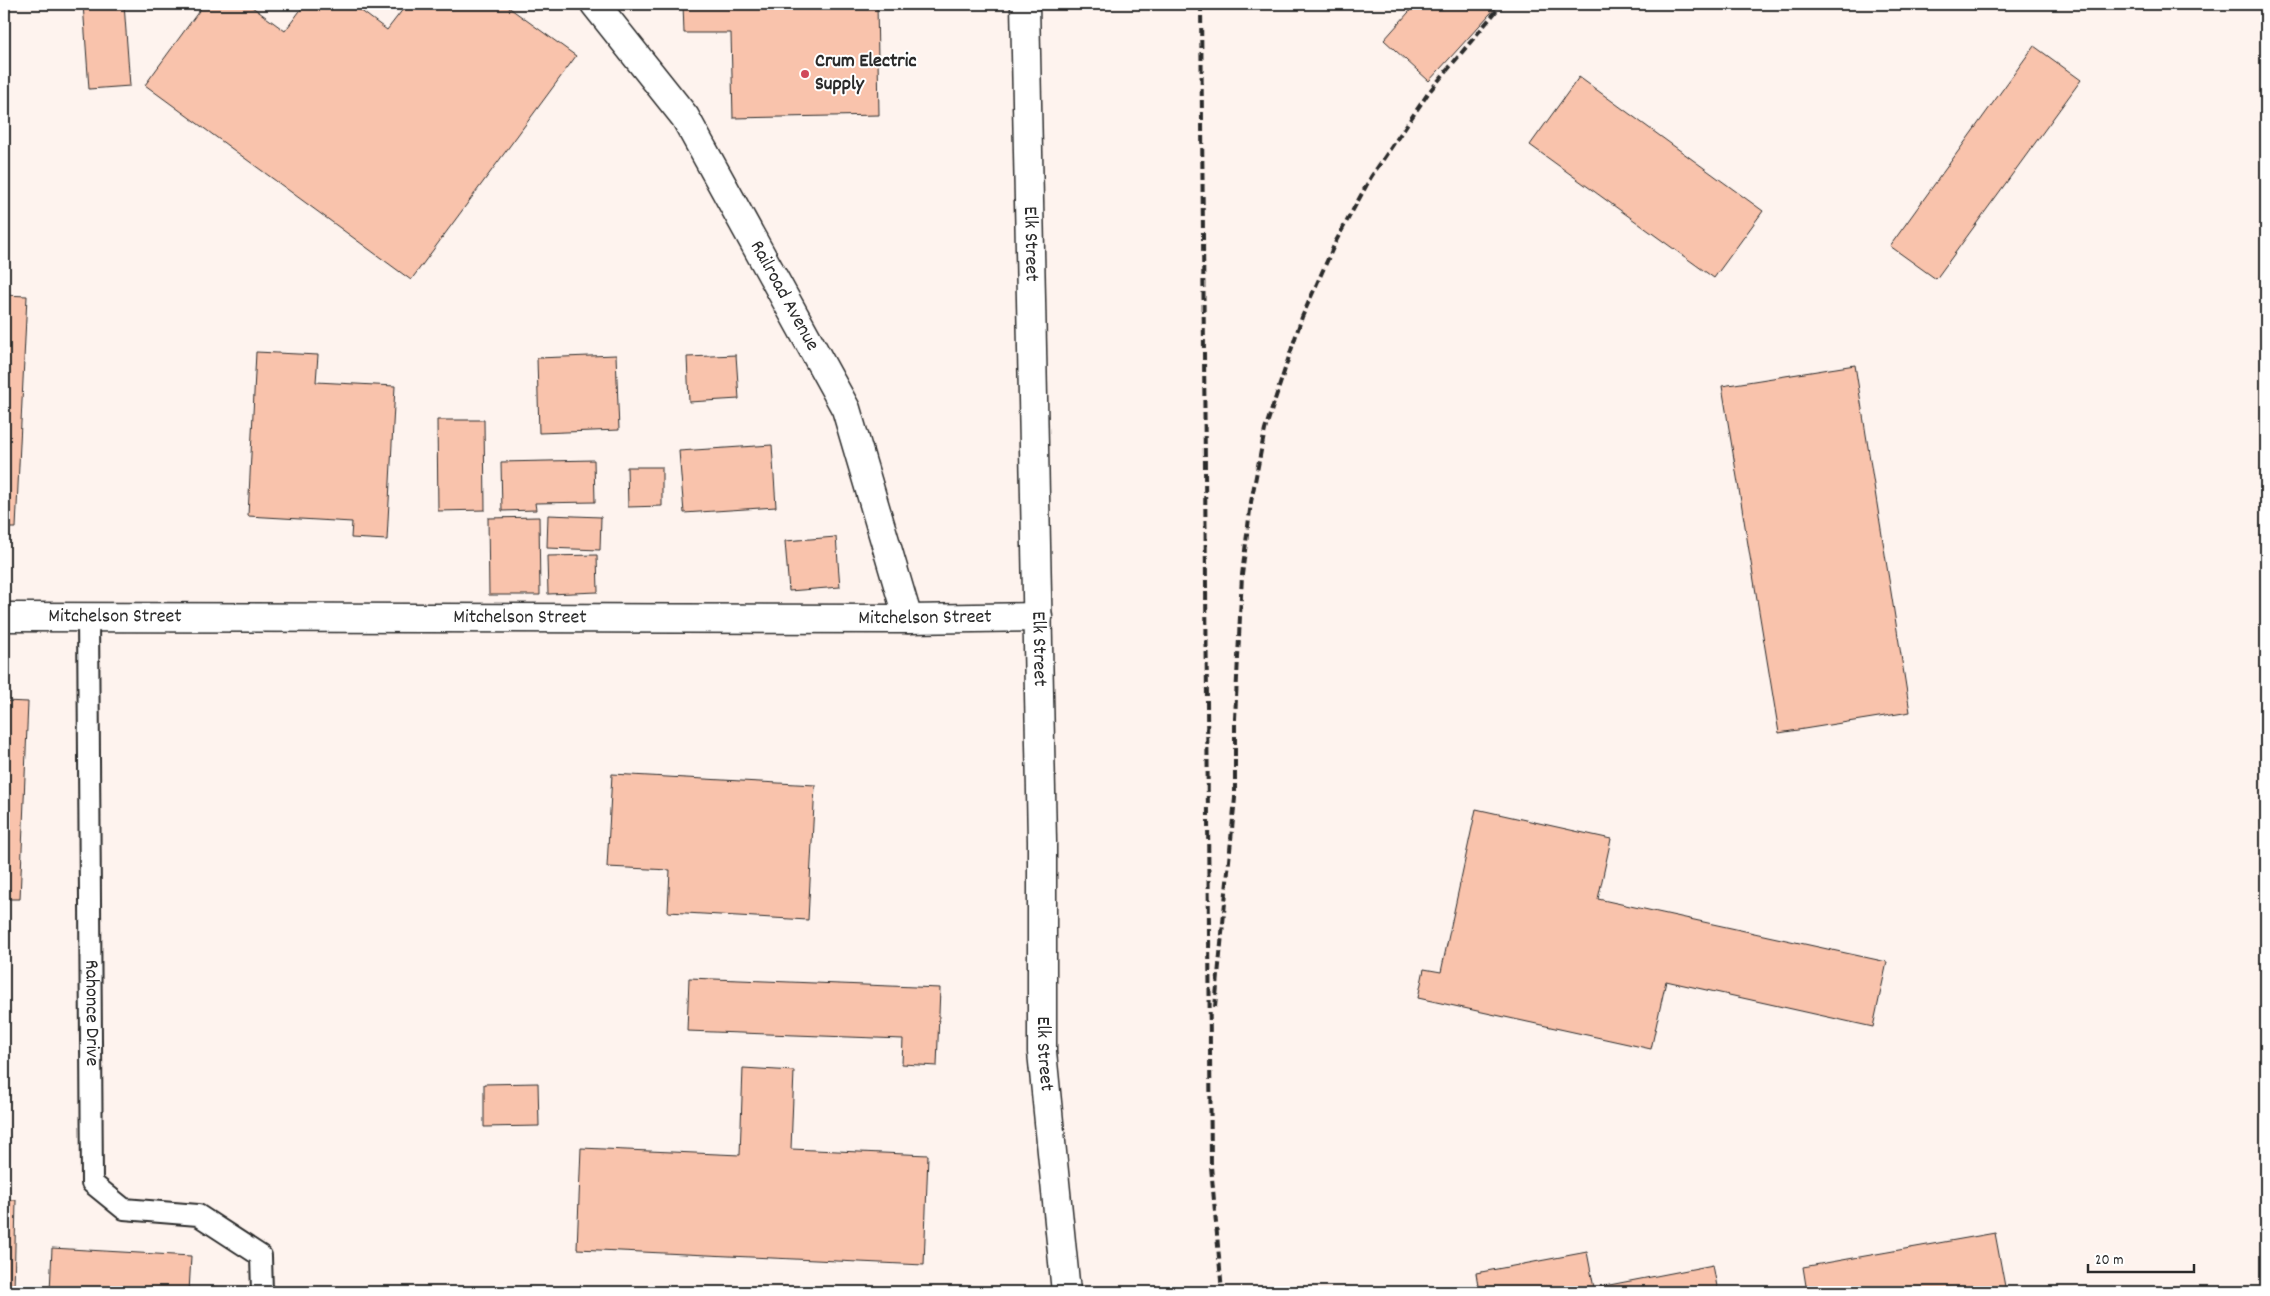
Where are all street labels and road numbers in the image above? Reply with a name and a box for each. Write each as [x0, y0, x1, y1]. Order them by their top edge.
street label: Elk Street [1015, 206, 1045, 282]
street label: Railroad Avenue [742, 236, 826, 356]
street label: Mitchelson Street [48, 603, 182, 631]
street label: Mitchelson Street [453, 604, 587, 632]
street label: Mitchelson Street [858, 604, 992, 633]
street label: Elk Street [1023, 611, 1053, 687]
street label: Rahonce Drive [76, 960, 105, 1067]
street label: Elk Street [1028, 1016, 1060, 1093]

